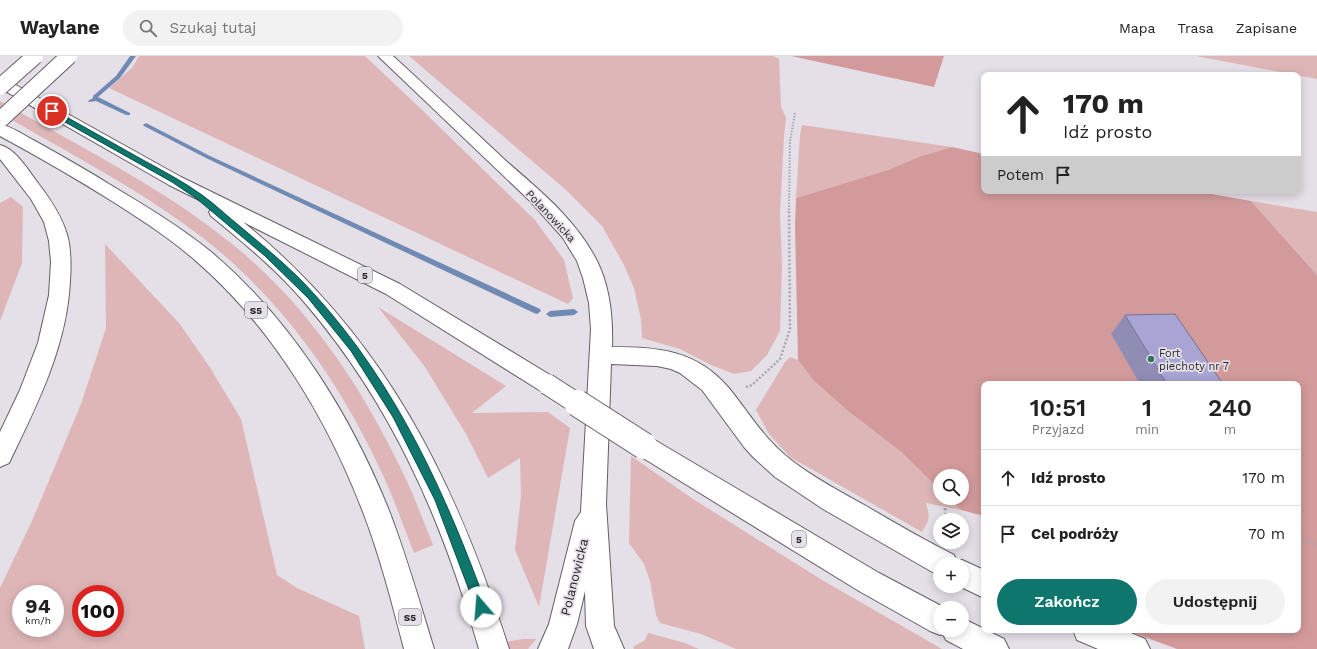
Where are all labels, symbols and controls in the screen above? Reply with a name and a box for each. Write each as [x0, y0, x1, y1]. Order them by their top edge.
search box [123, 10, 403, 46]
text: Waylane [20, 16, 99, 39]
icon: search [137, 17, 159, 39]
text: Szukaj tutaj [169, 19, 256, 37]
text: Mapa [1119, 20, 1155, 36]
text: Trasa [1177, 20, 1214, 36]
text: Zapisane [1236, 20, 1297, 36]
text: 170 m [1063, 87, 1144, 120]
icon: ahead [997, 88, 1049, 140]
pin [35, 94, 69, 128]
icon: arrive [41, 100, 63, 122]
text: Idź prosto [1063, 121, 1152, 142]
icon: arrive [1052, 164, 1074, 186]
text: Potem [997, 166, 1044, 184]
street label: Polanowicka [523, 188, 578, 245]
road number: 5 [358, 267, 372, 283]
road number: S5 [245, 302, 267, 318]
place label: Fort piechoty nr 7 [1159, 347, 1229, 373]
marker: Fort piechoty nr 7 [1146, 354, 1156, 364]
text: 10:51 [1030, 394, 1086, 422]
text: 1 [1142, 394, 1152, 422]
text: 240 [1208, 394, 1252, 422]
text: Przyjazd [1032, 422, 1084, 437]
text: min [1135, 422, 1159, 437]
text: m [1224, 422, 1236, 437]
icon: ahead [997, 467, 1019, 489]
map controls [933, 469, 969, 637]
button: search [933, 469, 969, 505]
text: Idź prosto [1031, 469, 1105, 487]
text: 170 m [1242, 469, 1285, 487]
button: layers [933, 513, 969, 549]
icon: arrive [997, 523, 1019, 545]
text: Cel podróży [1031, 525, 1118, 543]
text: 70 m [1248, 525, 1285, 543]
road number: 5 [792, 531, 806, 547]
street label: Polanowicka [558, 536, 591, 617]
button: + [933, 557, 969, 593]
button: Zakończ [997, 579, 1137, 625]
button: Udostępnij [1145, 579, 1285, 625]
speed limit sign: 100 [72, 585, 124, 637]
position arrow [460, 586, 502, 628]
text: 94 [25, 594, 51, 618]
button: − [933, 601, 969, 637]
road number: S5 [399, 609, 421, 625]
text: km/h [25, 615, 51, 626]

